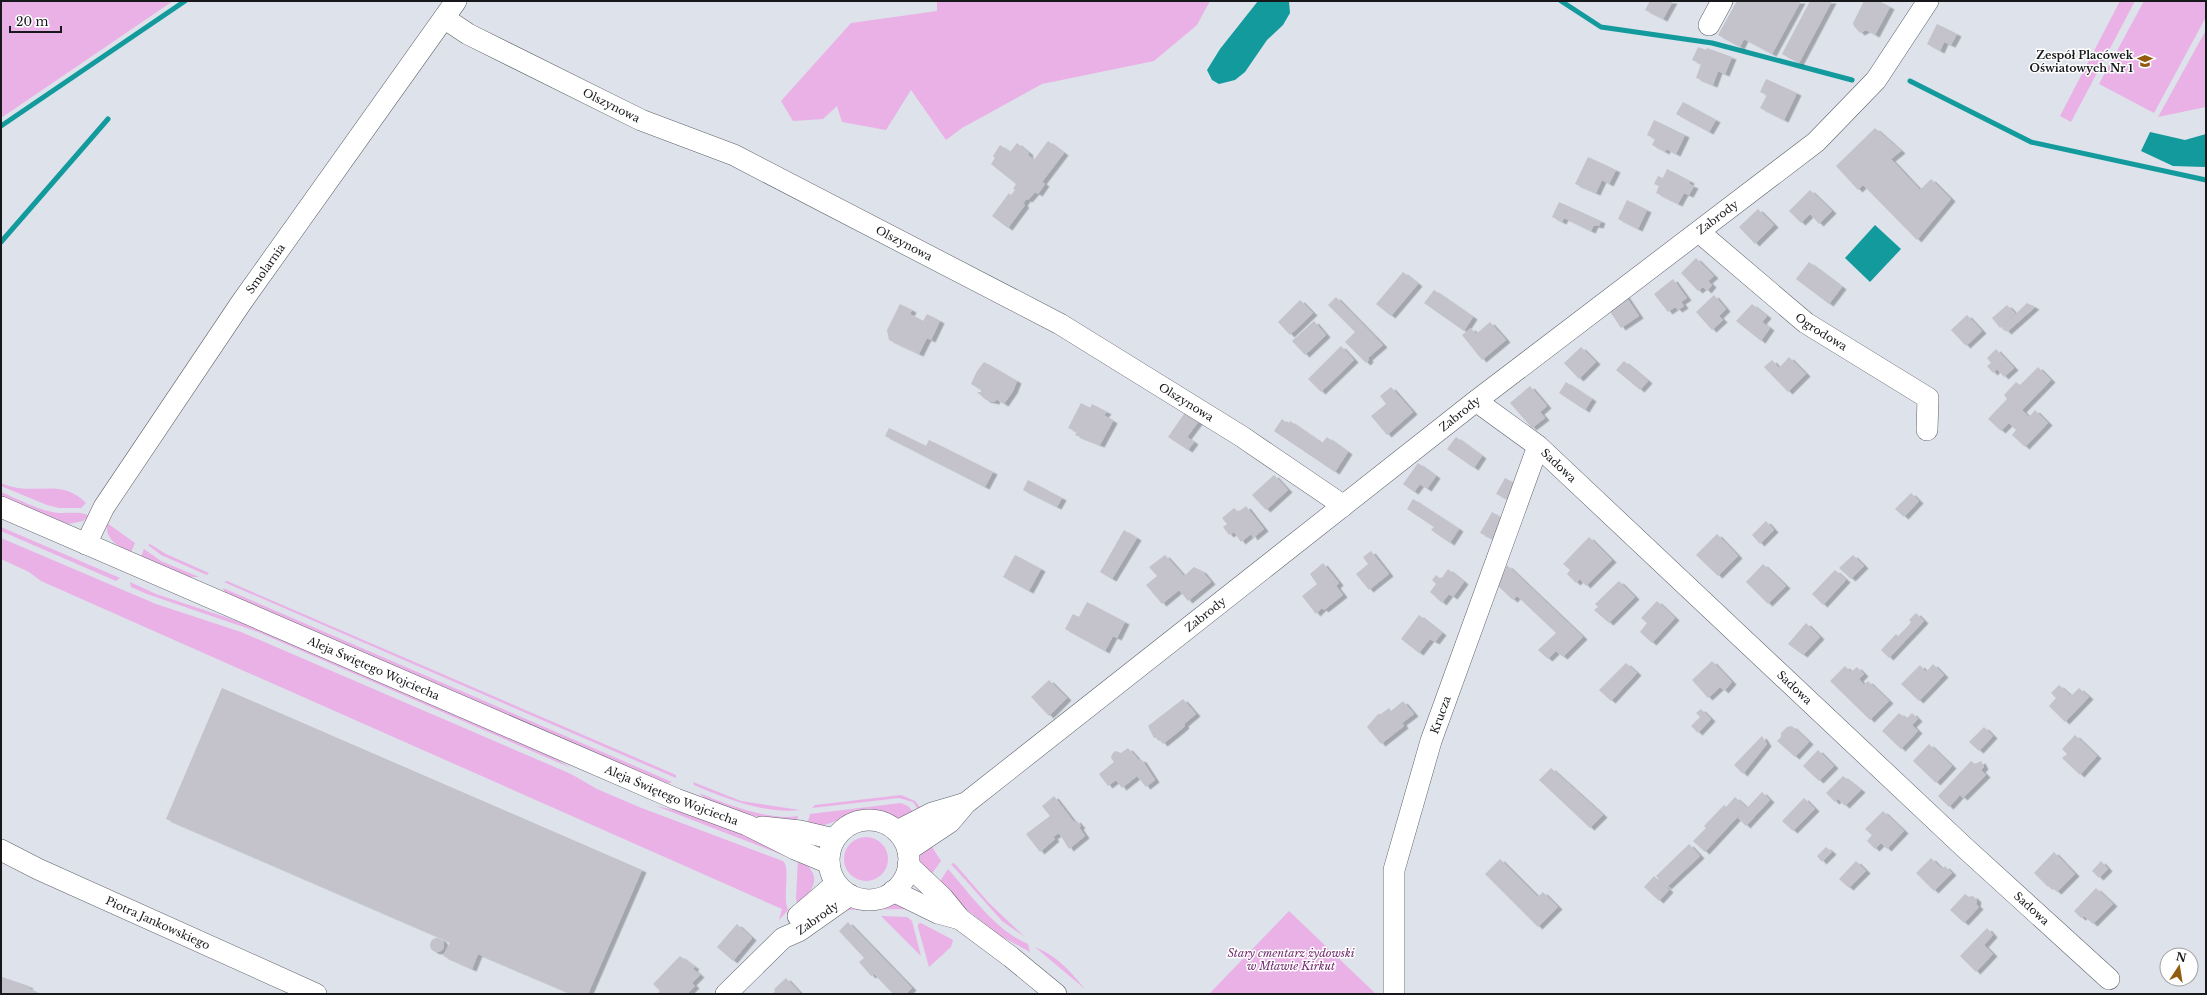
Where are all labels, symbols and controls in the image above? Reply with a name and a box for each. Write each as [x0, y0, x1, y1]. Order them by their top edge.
scale bar [10, 8, 61, 34]
text: 20 m [16, 14, 48, 29]
place label: Zespół Placówek Oświatowych Nr 1 [2030, 48, 2134, 75]
school or university icon: Zespół Placówek Oświatowych Nr 1 [2136, 52, 2154, 70]
street label: Olszynowa [581, 85, 643, 126]
street label: Zabrody [1694, 197, 1741, 237]
street label: Olszynowa [873, 223, 936, 264]
street label: Smolarnia [243, 240, 289, 297]
street label: Ogrodowa [1792, 310, 1851, 354]
street label: Olszynowa [1156, 380, 1217, 425]
street label: Zabrody [1436, 393, 1483, 434]
street label: Sadowa [1538, 446, 1580, 486]
street label: Zabrody [1182, 594, 1229, 635]
street label: Aleja Świętego Wojciecha [305, 633, 443, 703]
street label: Sadowa [1774, 668, 1816, 708]
street label: Krucza [1427, 693, 1454, 736]
street label: Aleja Świętego Wojciecha [602, 762, 741, 828]
street label: Sadowa [2011, 889, 2053, 929]
street label: Piotra Jankowskiego [103, 893, 212, 952]
street label: Zabrody [794, 898, 841, 938]
park label: Stary cmentarz żydowski w Mławie Kirkut [1228, 946, 1355, 973]
north arrow [2159, 947, 2199, 987]
text: N [2175, 949, 2188, 965]

